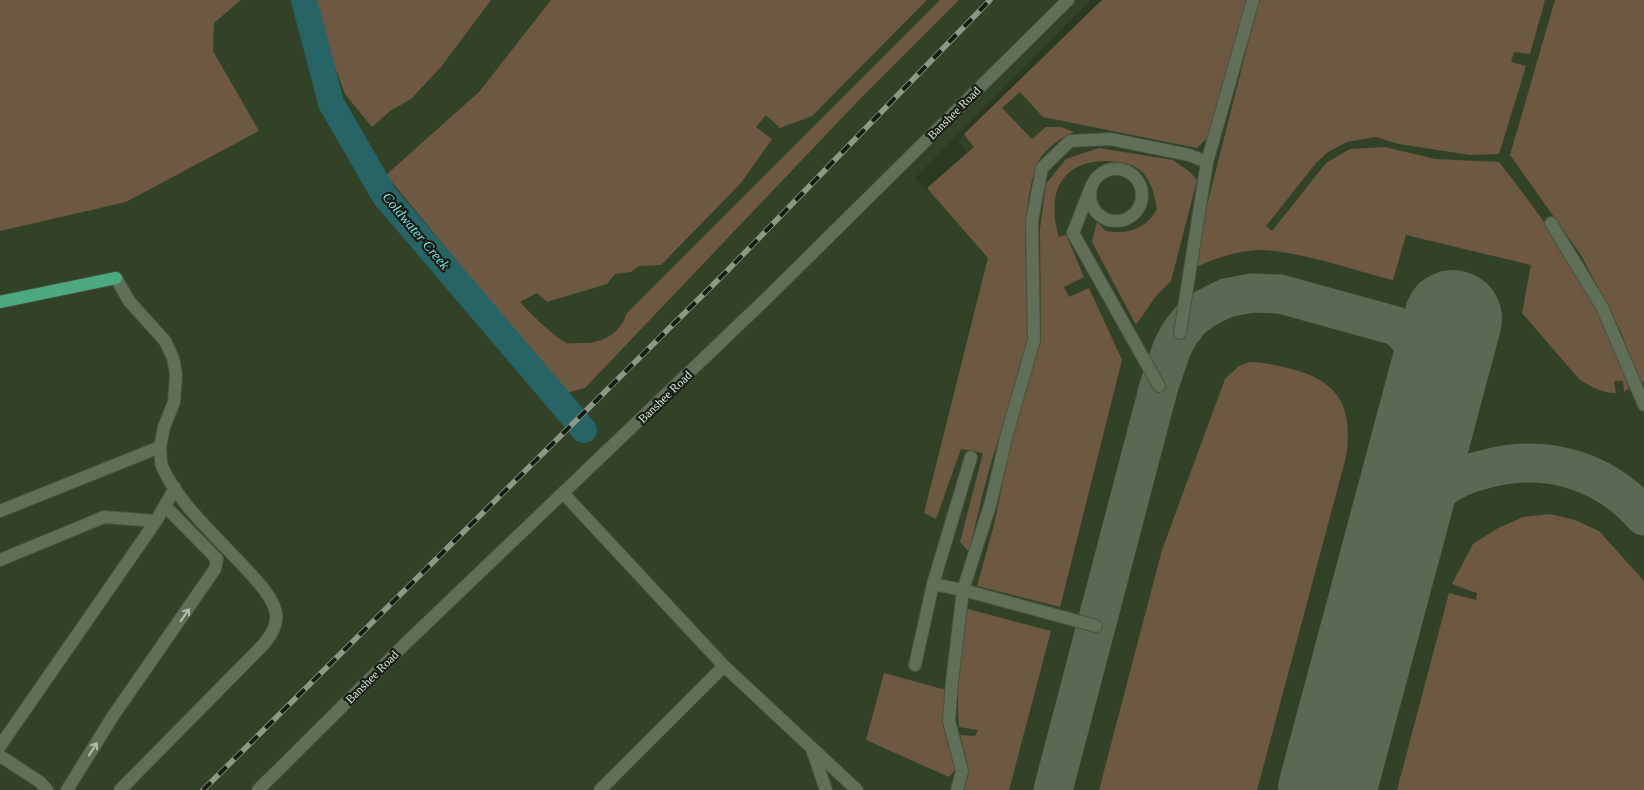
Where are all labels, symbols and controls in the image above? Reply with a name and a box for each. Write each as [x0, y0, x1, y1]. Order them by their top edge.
street label: Banshee Road [925, 84, 983, 142]
water label: Coldwater Creek [380, 190, 453, 273]
street label: Banshee Road [635, 368, 695, 426]
one-way arrow [180, 608, 190, 622]
street label: Banshee Road [343, 648, 401, 706]
one-way arrow [88, 742, 98, 756]

